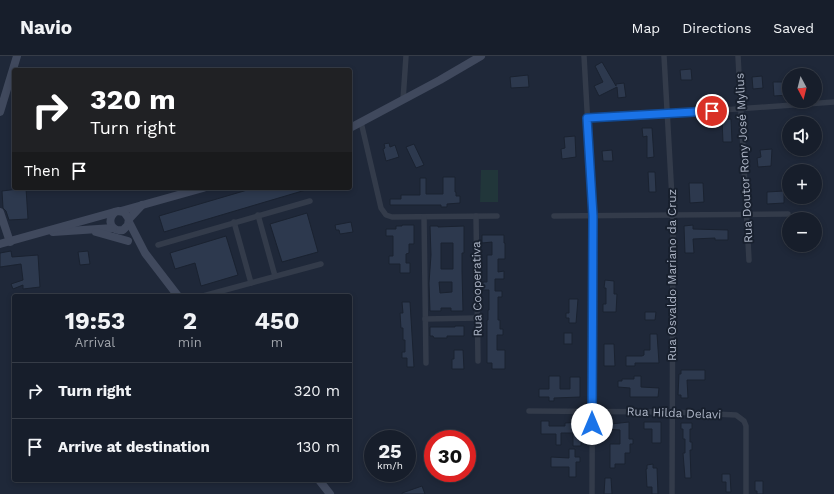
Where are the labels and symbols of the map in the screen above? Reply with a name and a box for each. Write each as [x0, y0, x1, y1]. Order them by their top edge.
north arrow [782, 68, 822, 108]
street label: Rua Doutor Rony José Mylius [733, 73, 755, 243]
pin [695, 94, 729, 128]
street label: Rua Osvaldo Mariano da Cruz [665, 189, 679, 361]
street label: Rua Cooperativa [469, 241, 485, 337]
position arrow [571, 403, 613, 445]
street label: Rua Hilda Delavi [626, 404, 722, 422]
speed limit sign: 30 [424, 430, 476, 482]

